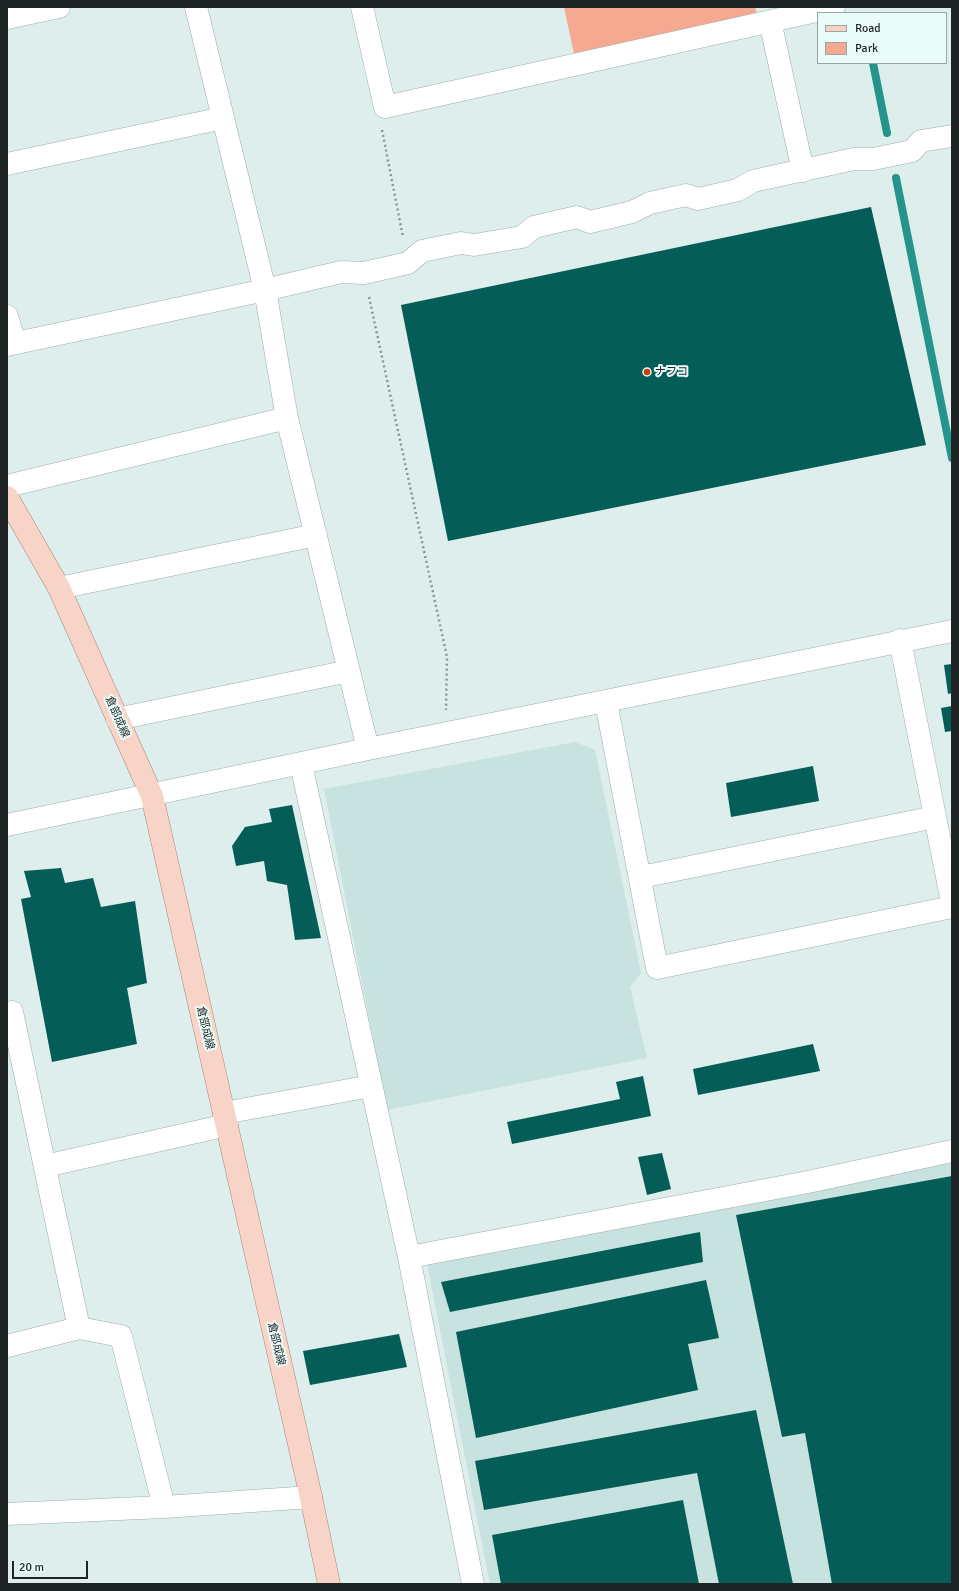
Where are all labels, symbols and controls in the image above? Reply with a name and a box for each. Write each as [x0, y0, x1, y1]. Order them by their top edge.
legend [817, 12, 947, 64]
text: Road [855, 21, 881, 36]
text: Park [855, 41, 878, 56]
place label: ナフコ [655, 365, 688, 379]
marker: ナフコ [642, 367, 652, 377]
street label: 倉部成線 [102, 694, 132, 740]
street label: 倉部成線 [194, 1005, 216, 1051]
street label: 倉部成線 [265, 1321, 287, 1367]
scale bar [14, 1553, 90, 1579]
text: 20 m [19, 1560, 44, 1575]

